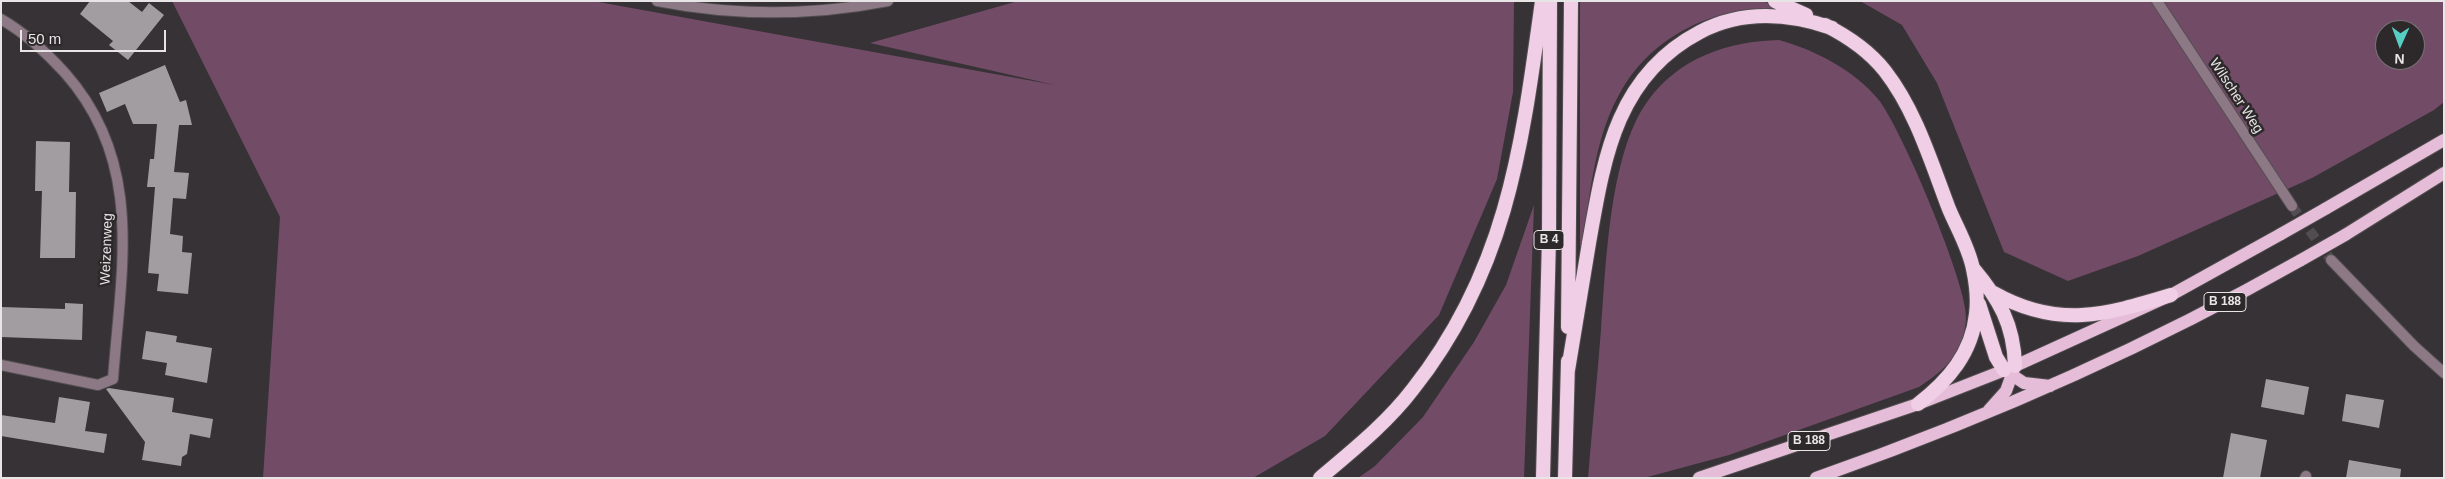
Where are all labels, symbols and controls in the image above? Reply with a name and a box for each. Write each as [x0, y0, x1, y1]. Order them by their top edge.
scale bar [22, 20, 169, 52]
north arrow [2375, 20, 2425, 70]
text: 50 m [28, 30, 61, 47]
text: N [2394, 51, 2405, 67]
street label: Wilscher Weg [2206, 55, 2266, 137]
street label: Weizenweg [97, 213, 117, 285]
road number: B 4 [1534, 230, 1564, 250]
road number: B 188 [2204, 292, 2246, 312]
road number: B 188 [1788, 432, 1830, 451]

